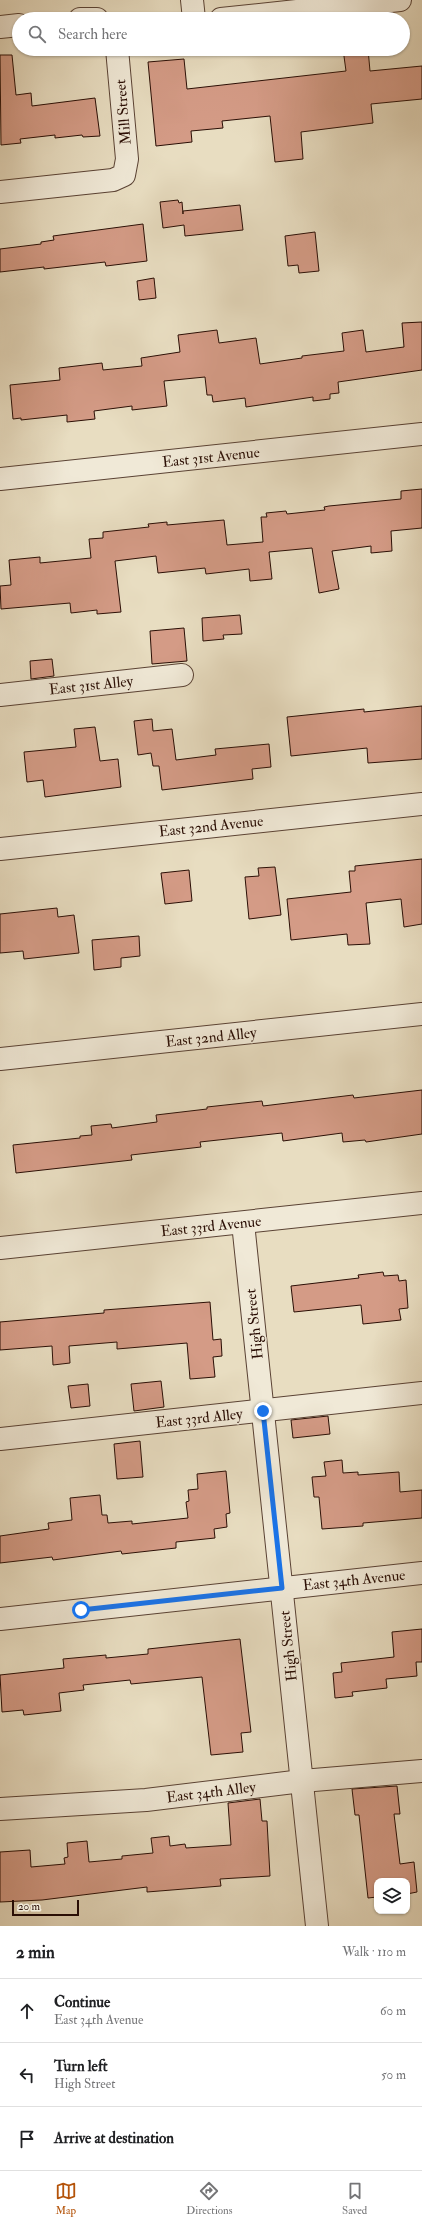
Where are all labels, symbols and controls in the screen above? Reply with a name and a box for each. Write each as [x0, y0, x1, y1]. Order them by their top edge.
search box [12, 12, 410, 56]
icon: search [26, 23, 48, 45]
text: Search here [58, 25, 127, 44]
street label: Mill Street [111, 78, 136, 145]
street label: East 31st Avenue [161, 443, 261, 472]
street label: East 31st Alley [48, 672, 134, 699]
street label: East 32nd Avenue [158, 812, 264, 841]
street label: East 32nd Alley [164, 1023, 258, 1052]
street label: East 33rd Avenue [160, 1212, 262, 1241]
street label: High Street [241, 1288, 268, 1360]
route end [254, 1402, 272, 1420]
street label: East 33rd Alley [154, 1404, 244, 1433]
street label: East 34th Avenue [302, 1566, 406, 1595]
route start [72, 1601, 90, 1619]
street label: High Street [275, 1610, 302, 1682]
street label: East 34th Alley [165, 1778, 257, 1807]
map controls [374, 1878, 410, 1914]
button: layers [374, 1878, 410, 1914]
scale bar [12, 1898, 79, 1917]
text: 20 m [18, 1900, 40, 1913]
text: 2 min [16, 1942, 55, 1963]
text: Walk · 110 m [342, 1944, 406, 1960]
text: Continue [54, 1993, 110, 2012]
icon: ahead [16, 2000, 38, 2022]
text: 60 m [380, 2003, 406, 2019]
text: East 34th Avenue [54, 2012, 143, 2028]
text: Turn left [54, 2057, 108, 2076]
icon: left [16, 2064, 38, 2086]
text: 50 m [381, 2067, 406, 2083]
text: High Street [54, 2076, 115, 2092]
icon: arrive [16, 2128, 38, 2150]
text: Arrive at destination [54, 2129, 174, 2148]
tab: Map [55, 2180, 77, 2217]
tab: Directions [186, 2180, 233, 2217]
tab: Saved [342, 2180, 367, 2217]

